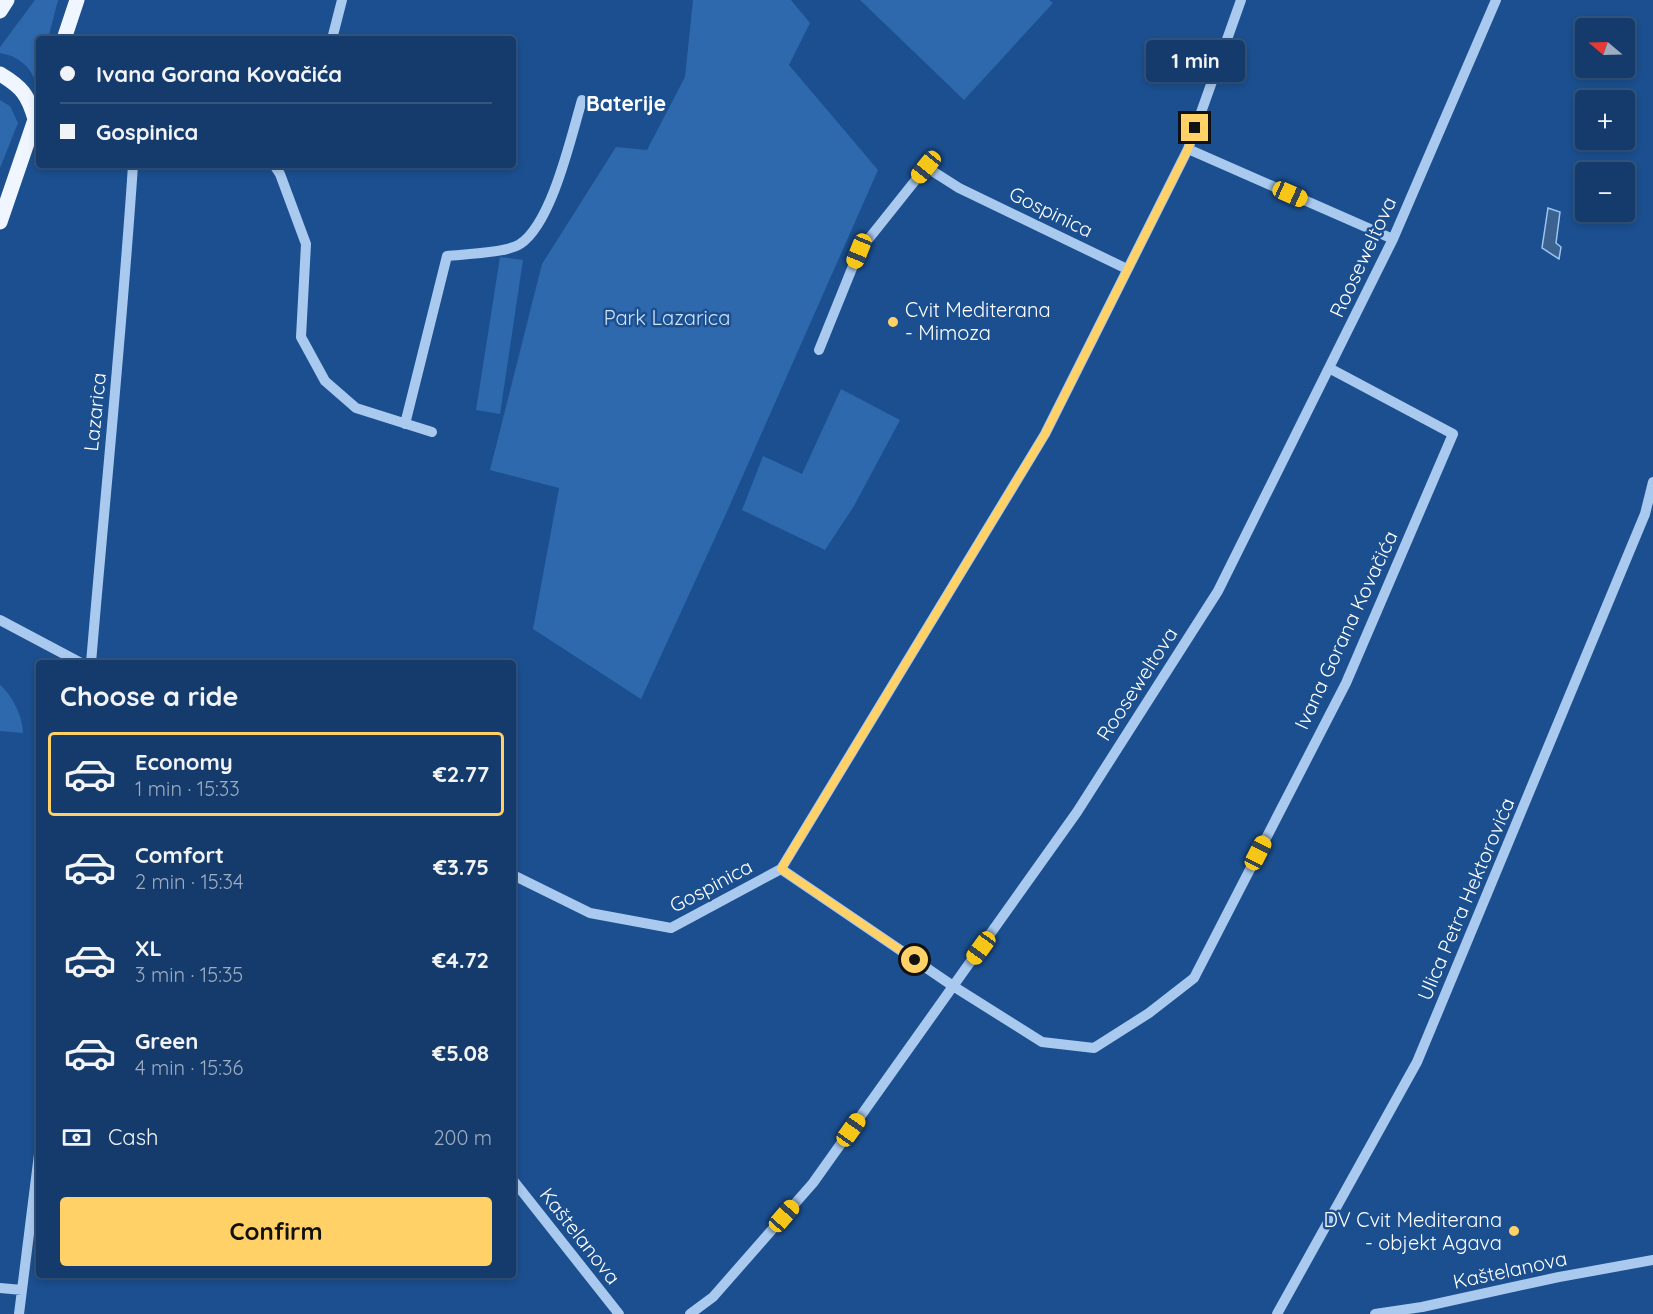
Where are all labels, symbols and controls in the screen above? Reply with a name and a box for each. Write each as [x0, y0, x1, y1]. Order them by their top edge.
north arrow [1575, 18, 1635, 78]
map controls [1575, 18, 1635, 222]
callout: 1 min [1146, 41, 1244, 83]
text: 1 min [1171, 48, 1220, 73]
text: Ivana Gorana Kovačića [96, 60, 342, 88]
district label: Baterije [586, 90, 666, 116]
button: + [1575, 90, 1635, 150]
route end [1181, 114, 1208, 141]
text: Gospinica [96, 118, 198, 146]
car [908, 147, 944, 187]
button: − [1575, 162, 1635, 222]
car [1270, 178, 1310, 210]
street label: Gospinica [1005, 181, 1097, 243]
street label: Rooseweltova [1324, 192, 1401, 321]
car [844, 231, 874, 271]
place label: Cvit Mediterana - Mimoza [905, 297, 1051, 345]
park label: Park Lazarica [604, 305, 730, 330]
marker: Cvit Mediterana - Mimoza [886, 315, 900, 329]
street label: Lazarica [78, 371, 111, 452]
street label: Ivana Gorana Kovačića [1289, 526, 1403, 733]
street label: Rooseweltova [1091, 622, 1183, 745]
text: Choose a ride [60, 679, 238, 713]
icon: car [63, 747, 117, 801]
text: Economy [135, 748, 233, 776]
text: €2.77 [433, 760, 489, 788]
text: 1 min · 15:33 [135, 776, 240, 801]
street label: Ulica Petra Hektorovića [1412, 794, 1520, 1004]
car [1242, 833, 1274, 873]
icon: car [63, 840, 117, 894]
text: Comfort [135, 841, 224, 869]
text: €3.75 [433, 853, 489, 881]
street label: Gospinica [665, 853, 756, 918]
text: 2 min · 15:34 [135, 869, 244, 894]
car [963, 928, 999, 968]
icon: car [63, 933, 117, 987]
text: XL [135, 934, 162, 962]
text: €4.72 [432, 946, 489, 974]
route start [901, 946, 928, 973]
text: 3 min · 15:35 [135, 962, 243, 987]
icon: car [63, 1026, 117, 1080]
text: Green [135, 1027, 198, 1055]
text: €5.08 [432, 1039, 489, 1067]
text: 4 min · 15:36 [135, 1055, 243, 1080]
car [833, 1110, 869, 1150]
icon: cash [60, 1121, 93, 1154]
text: Cash [108, 1123, 159, 1151]
text: 200 m [433, 1125, 492, 1150]
street label: Kaštelanova [535, 1182, 626, 1289]
button: Confirm [60, 1197, 492, 1266]
car [765, 1197, 803, 1235]
place label: DV Cvit Mediterana - objekt Agava [1323, 1207, 1502, 1255]
marker: DV Cvit Mediterana - objekt Agava [1507, 1224, 1521, 1238]
street label: Kaštelanova [1451, 1245, 1569, 1294]

